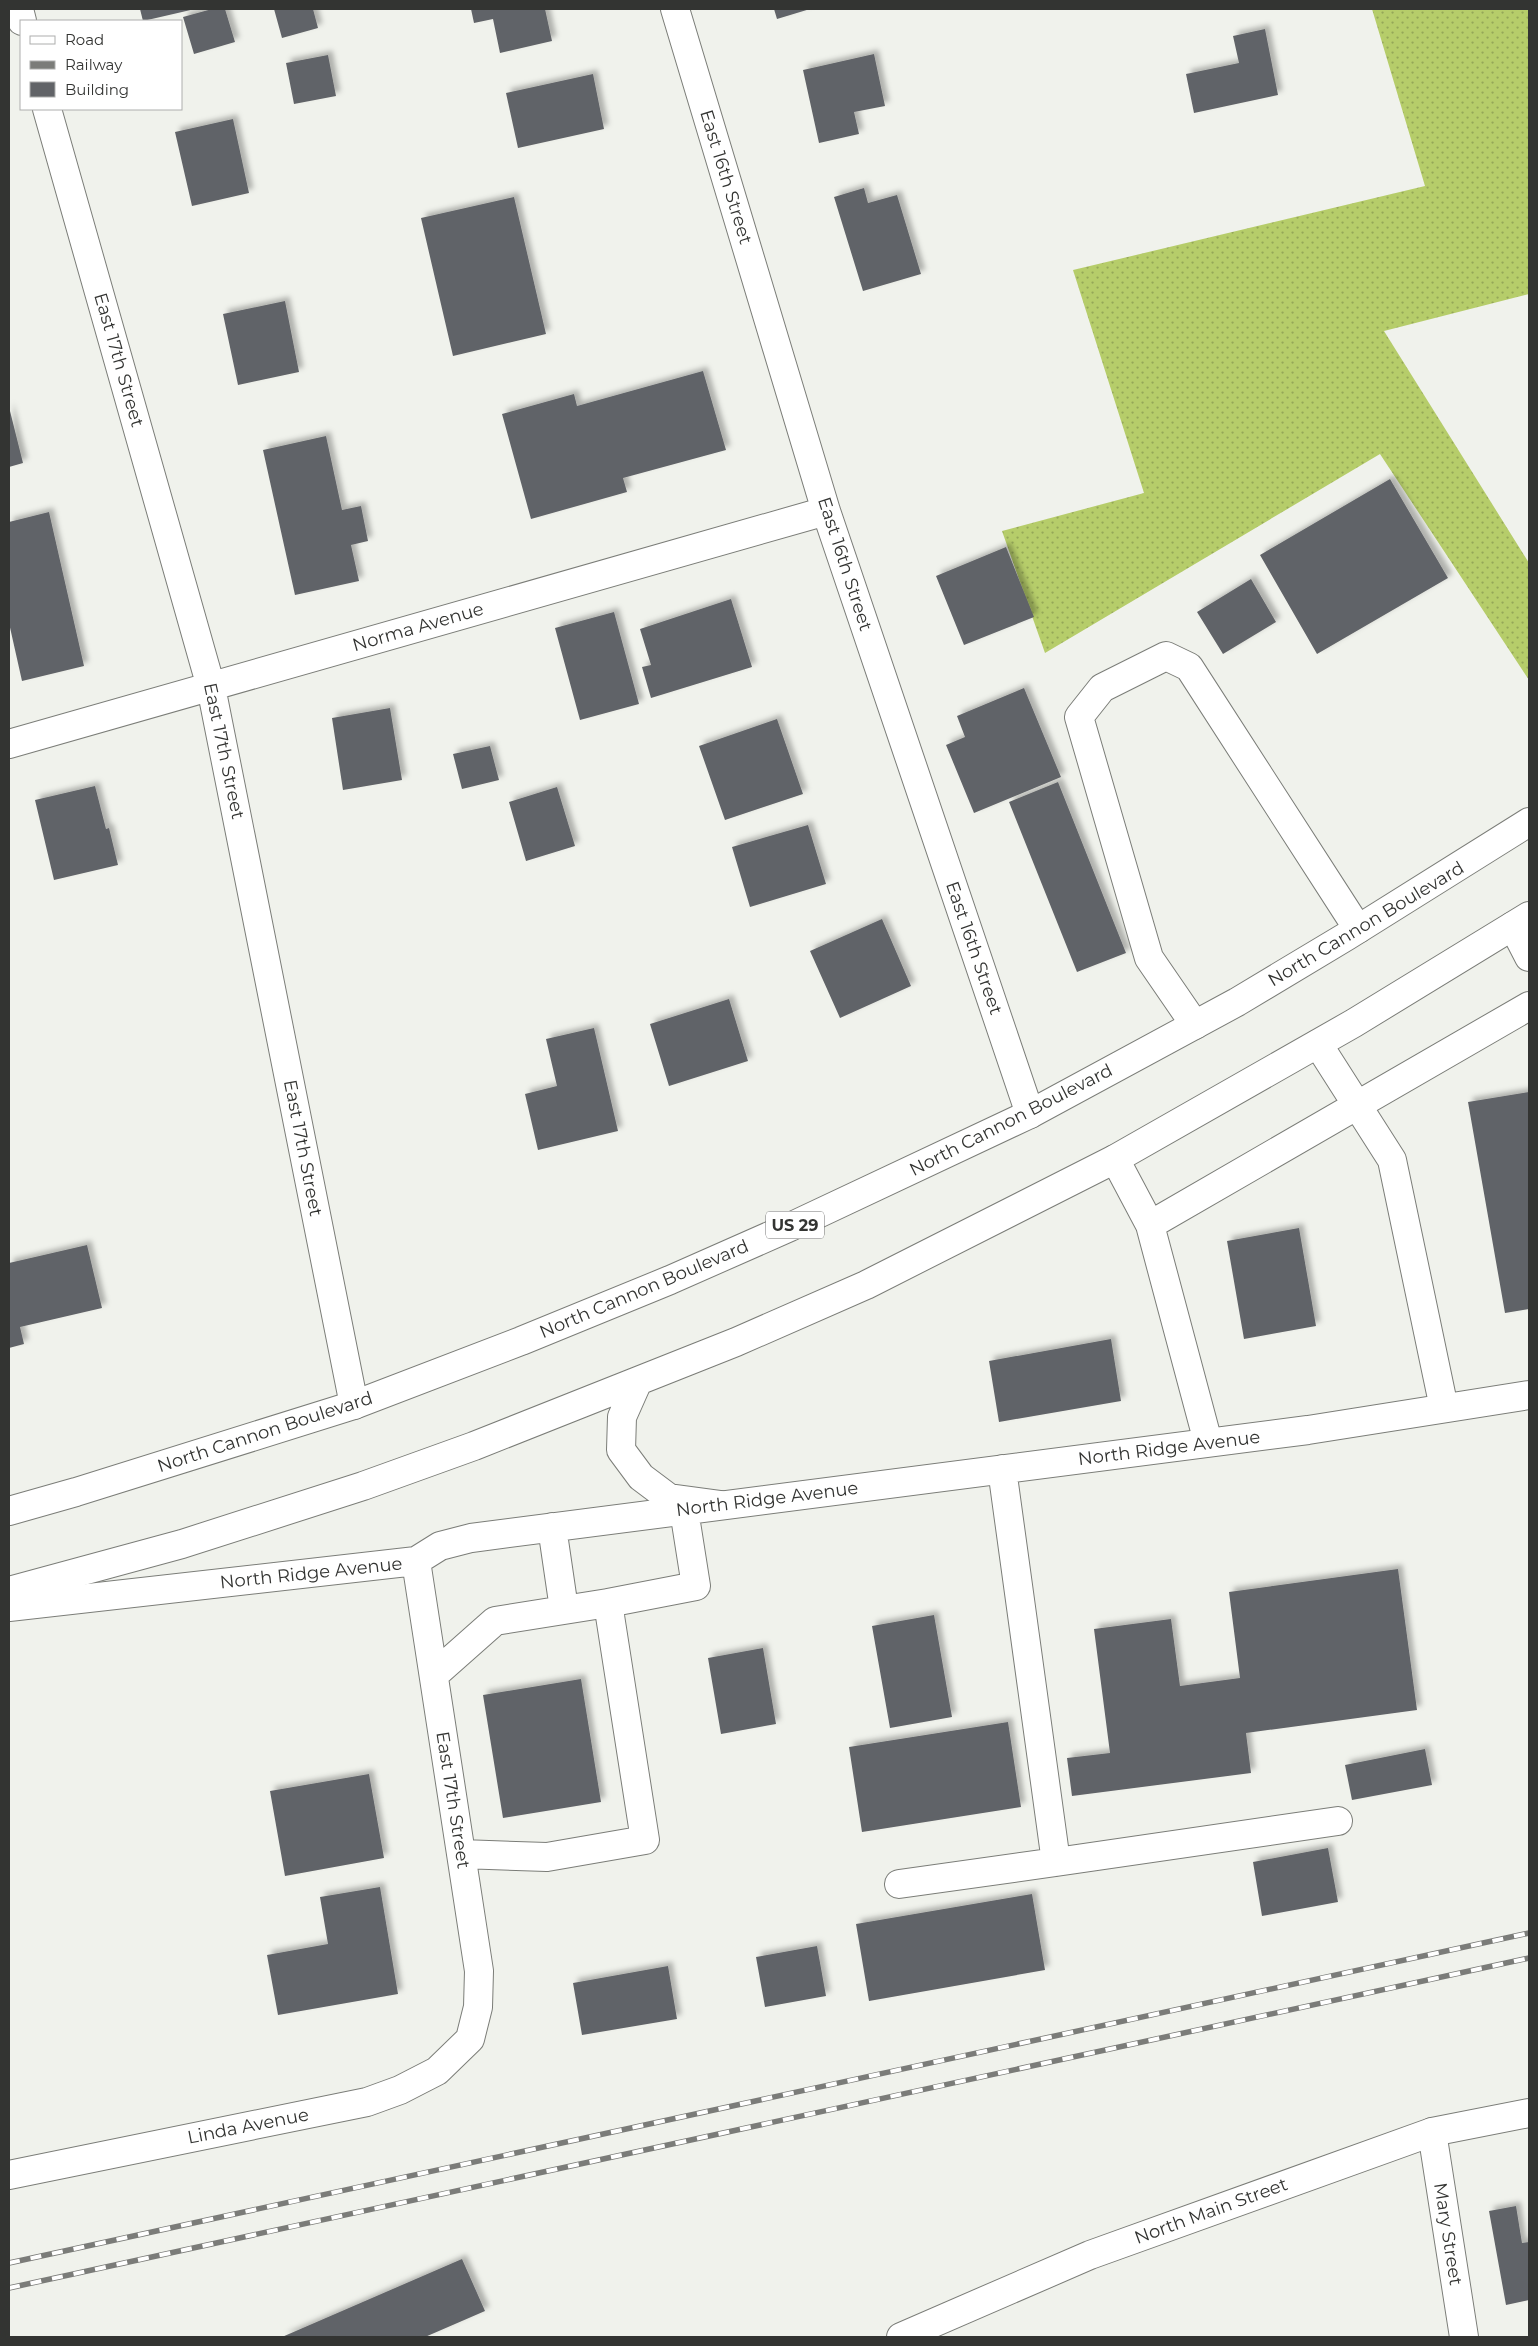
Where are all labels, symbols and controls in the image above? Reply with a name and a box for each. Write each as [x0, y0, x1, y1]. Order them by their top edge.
legend [20, 20, 182, 110]
text: Road [65, 30, 104, 49]
text: Railway [65, 55, 123, 74]
text: Building [65, 80, 129, 99]
street label: East 16th Street [695, 107, 757, 247]
street label: East 17th Street [89, 290, 149, 430]
street label: East 16th Street [813, 494, 877, 634]
street label: Norma Avenue [350, 598, 486, 656]
street label: East 17th Street [199, 681, 249, 821]
street label: North Cannon Boulevard [1264, 857, 1468, 991]
street label: East 16th Street [941, 879, 1007, 1017]
street label: North Cannon Boulevard [906, 1059, 1116, 1181]
street label: East 17th Street [279, 1078, 327, 1218]
road number: US 29 [766, 1212, 824, 1238]
street label: North Cannon Boulevard [536, 1235, 752, 1343]
street label: North Cannon Boulevard [155, 1387, 375, 1477]
street label: North Ridge Avenue [1077, 1426, 1262, 1470]
street label: North Ridge Avenue [675, 1477, 860, 1521]
street label: North Ridge Avenue [219, 1552, 404, 1594]
street label: East 17th Street [431, 1730, 475, 1870]
street label: Linda Avenue [185, 2103, 311, 2149]
street label: North Main Street [1131, 2173, 1291, 2249]
street label: Mary Street [1429, 2181, 1467, 2287]

